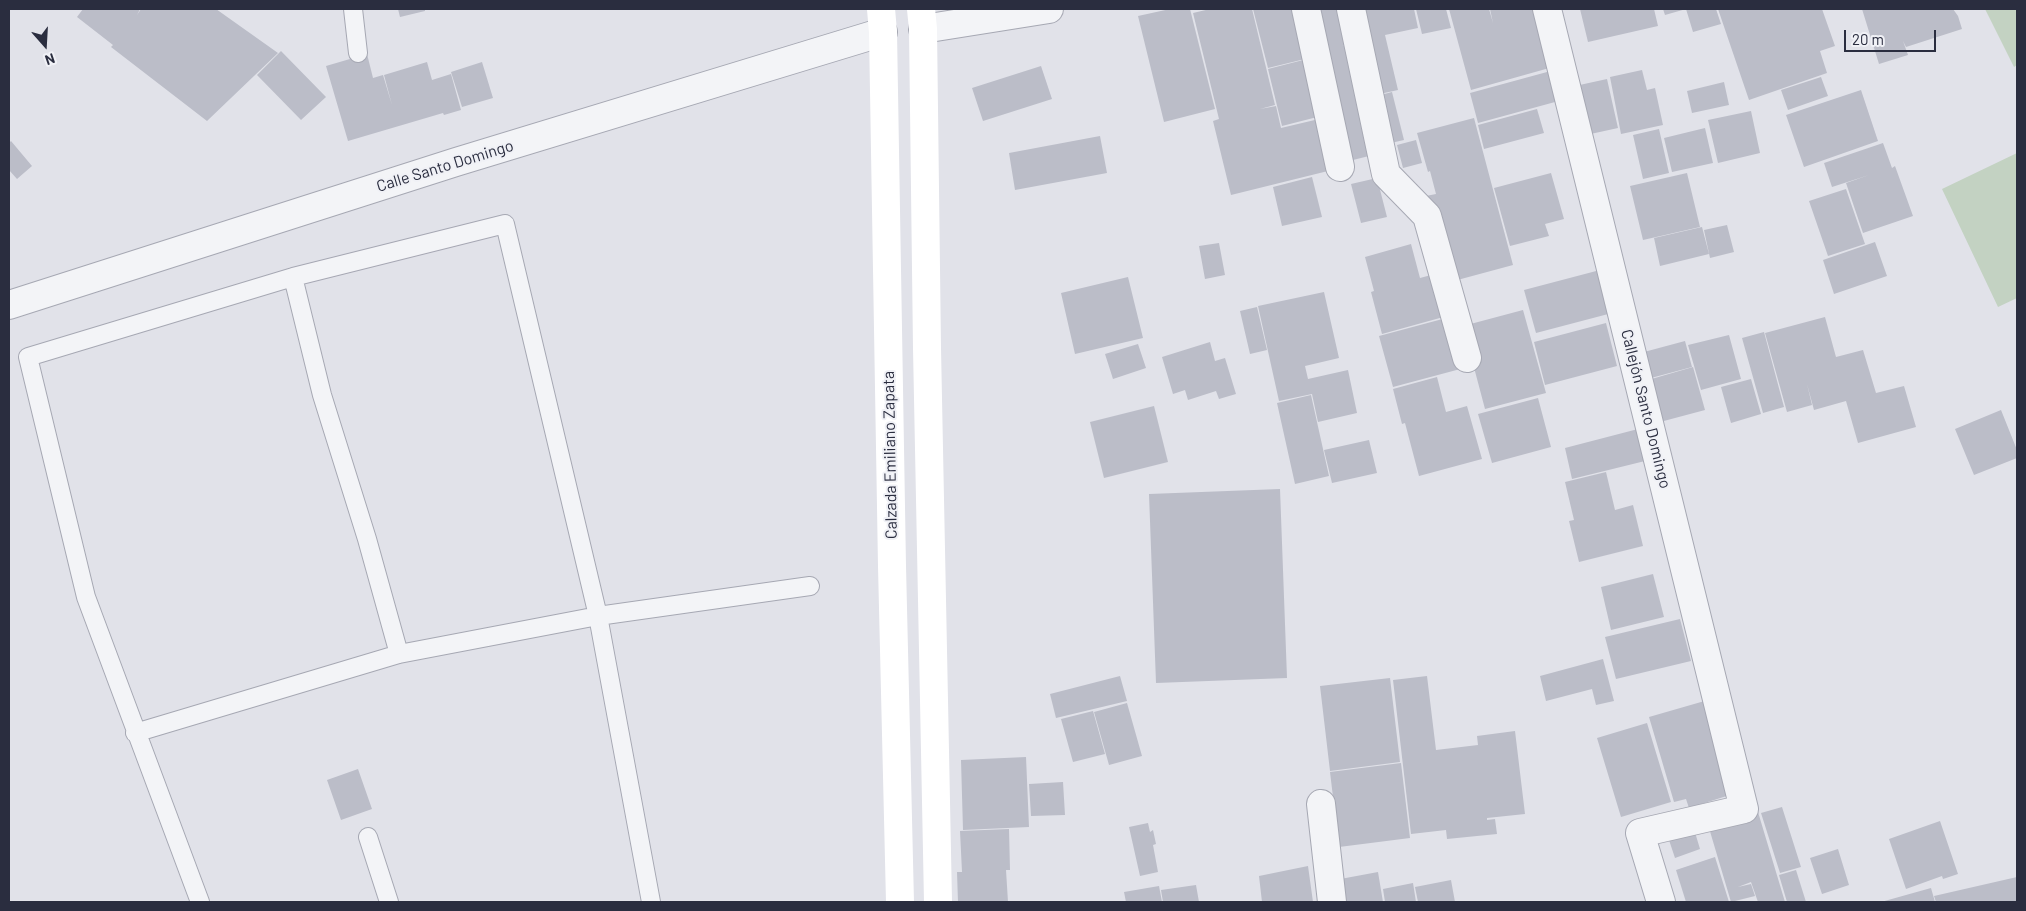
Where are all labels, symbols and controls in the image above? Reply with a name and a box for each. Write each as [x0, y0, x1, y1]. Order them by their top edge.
north arrow [20, 20, 70, 70]
scale bar [1846, 20, 1938, 52]
text: 20 m [1852, 30, 1884, 48]
text: N [43, 50, 57, 69]
street label: Calle Santo Domingo [374, 136, 516, 196]
street label: Callejón Santo Domingo [1617, 327, 1675, 491]
street label: Calzada Emiliano Zapata [879, 371, 901, 539]

